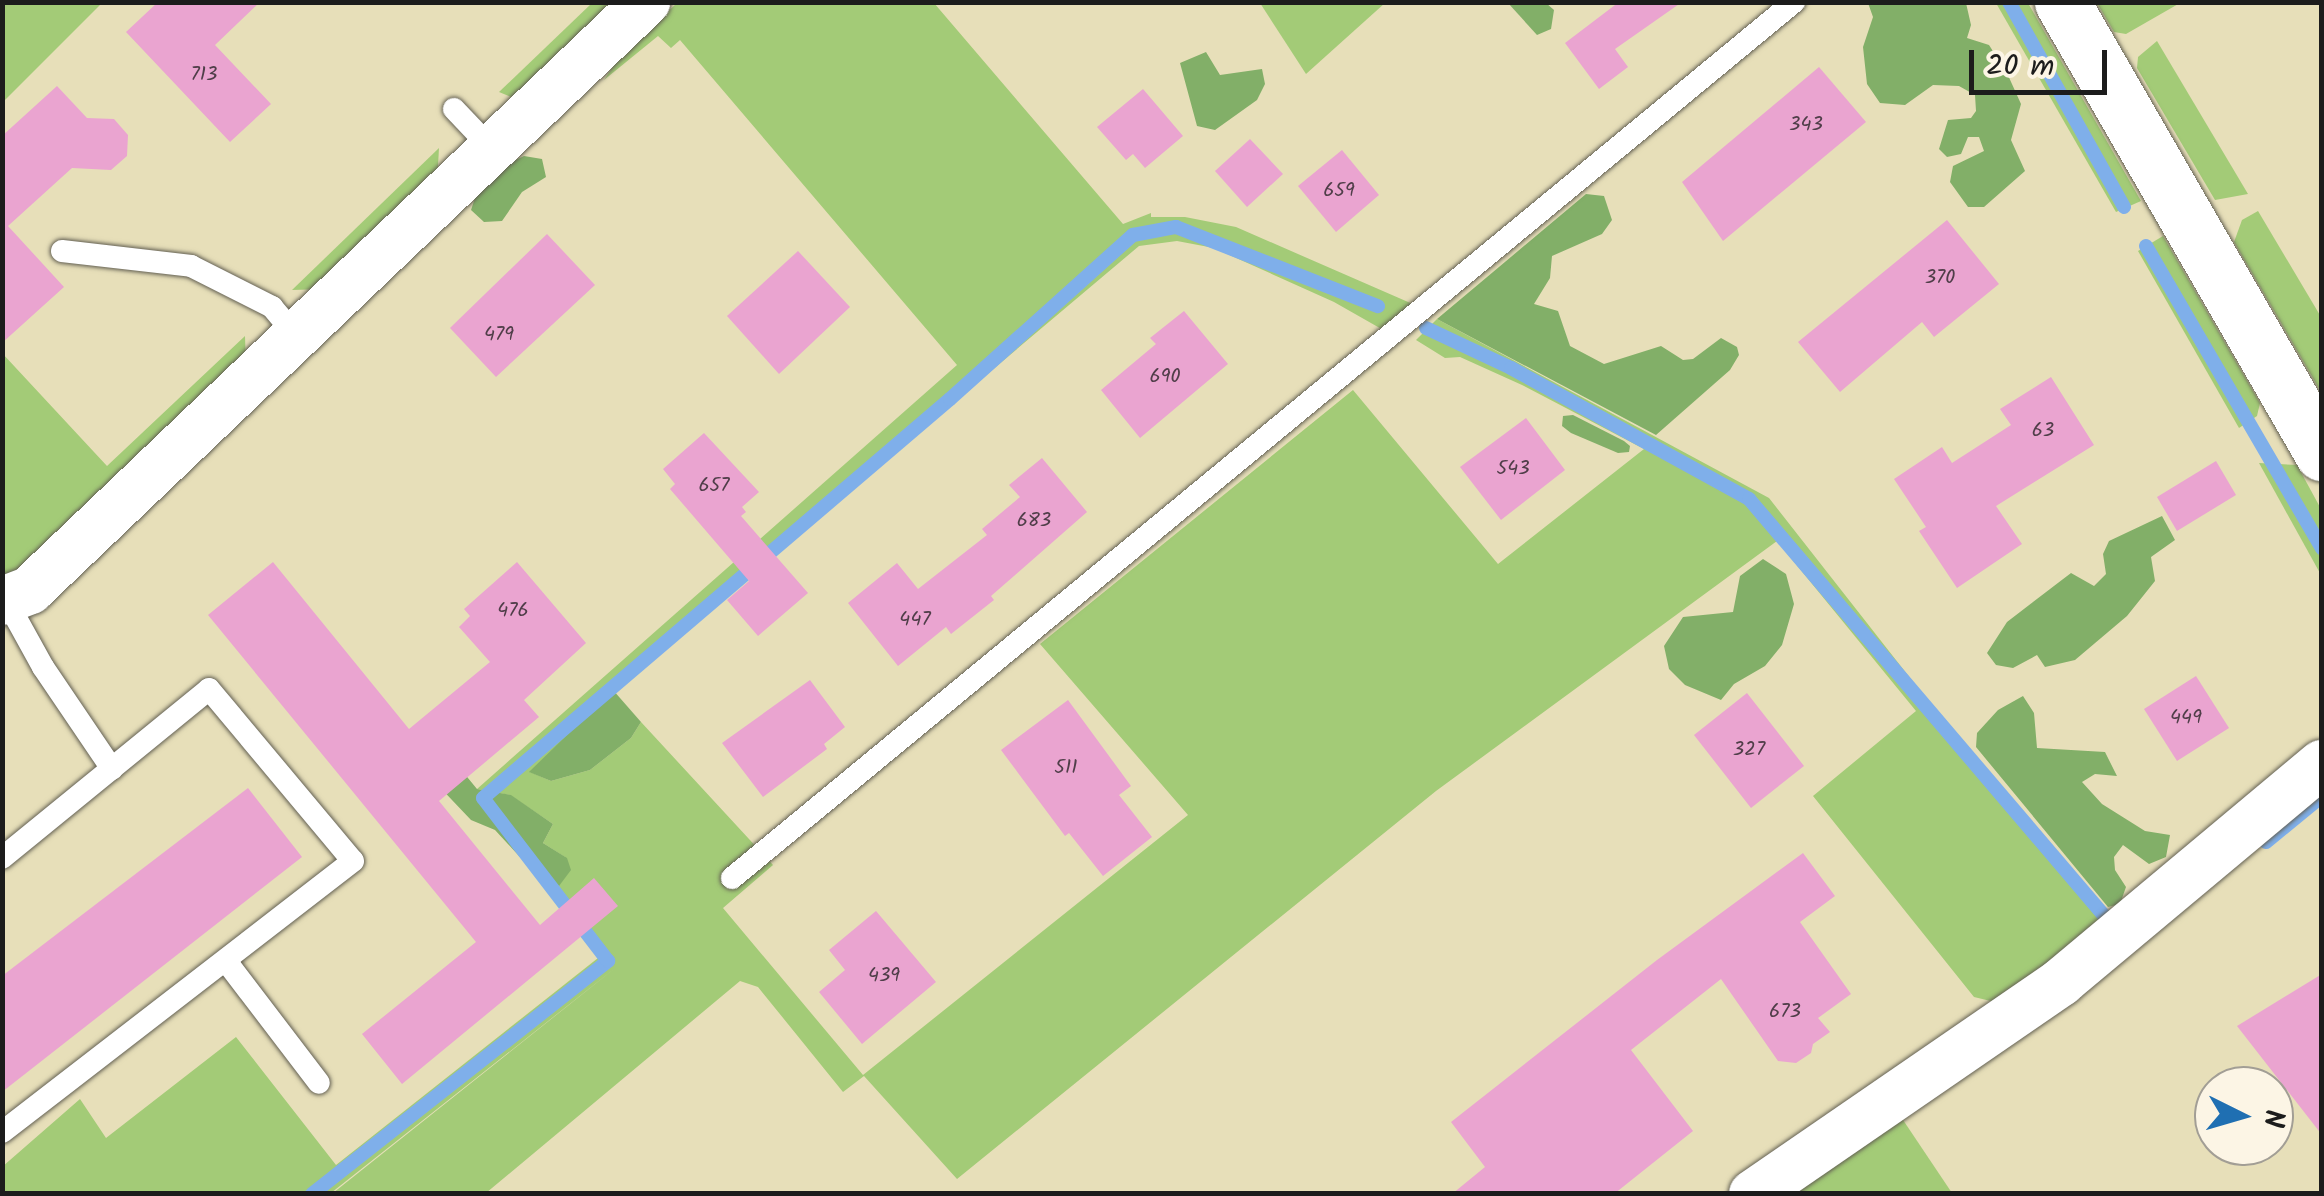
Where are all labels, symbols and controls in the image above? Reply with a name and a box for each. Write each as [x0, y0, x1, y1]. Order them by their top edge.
scale bar [1974, 30, 2112, 92]
text: 20 m [1986, 43, 2054, 91]
house number: 713 [191, 63, 217, 87]
house number: 343 [1789, 113, 1823, 137]
house number: 659 [1323, 179, 1355, 203]
house number: 370 [1925, 266, 1955, 290]
house number: 479 [484, 323, 514, 347]
house number: 690 [1150, 365, 1180, 389]
house number: 63 [2032, 419, 2054, 443]
house number: 543 [1496, 457, 1530, 481]
house number: 657 [698, 474, 730, 498]
house number: 683 [1017, 509, 1051, 533]
house number: 476 [497, 599, 529, 623]
house number: 447 [899, 608, 931, 632]
house number: 449 [2170, 706, 2202, 730]
house number: 327 [1733, 738, 1765, 762]
house number: 511 [1054, 756, 1078, 780]
house number: 439 [868, 964, 900, 988]
house number: 673 [1769, 1000, 1801, 1024]
north arrow [2194, 1066, 2294, 1166]
text: N [2249, 1108, 2296, 1129]

